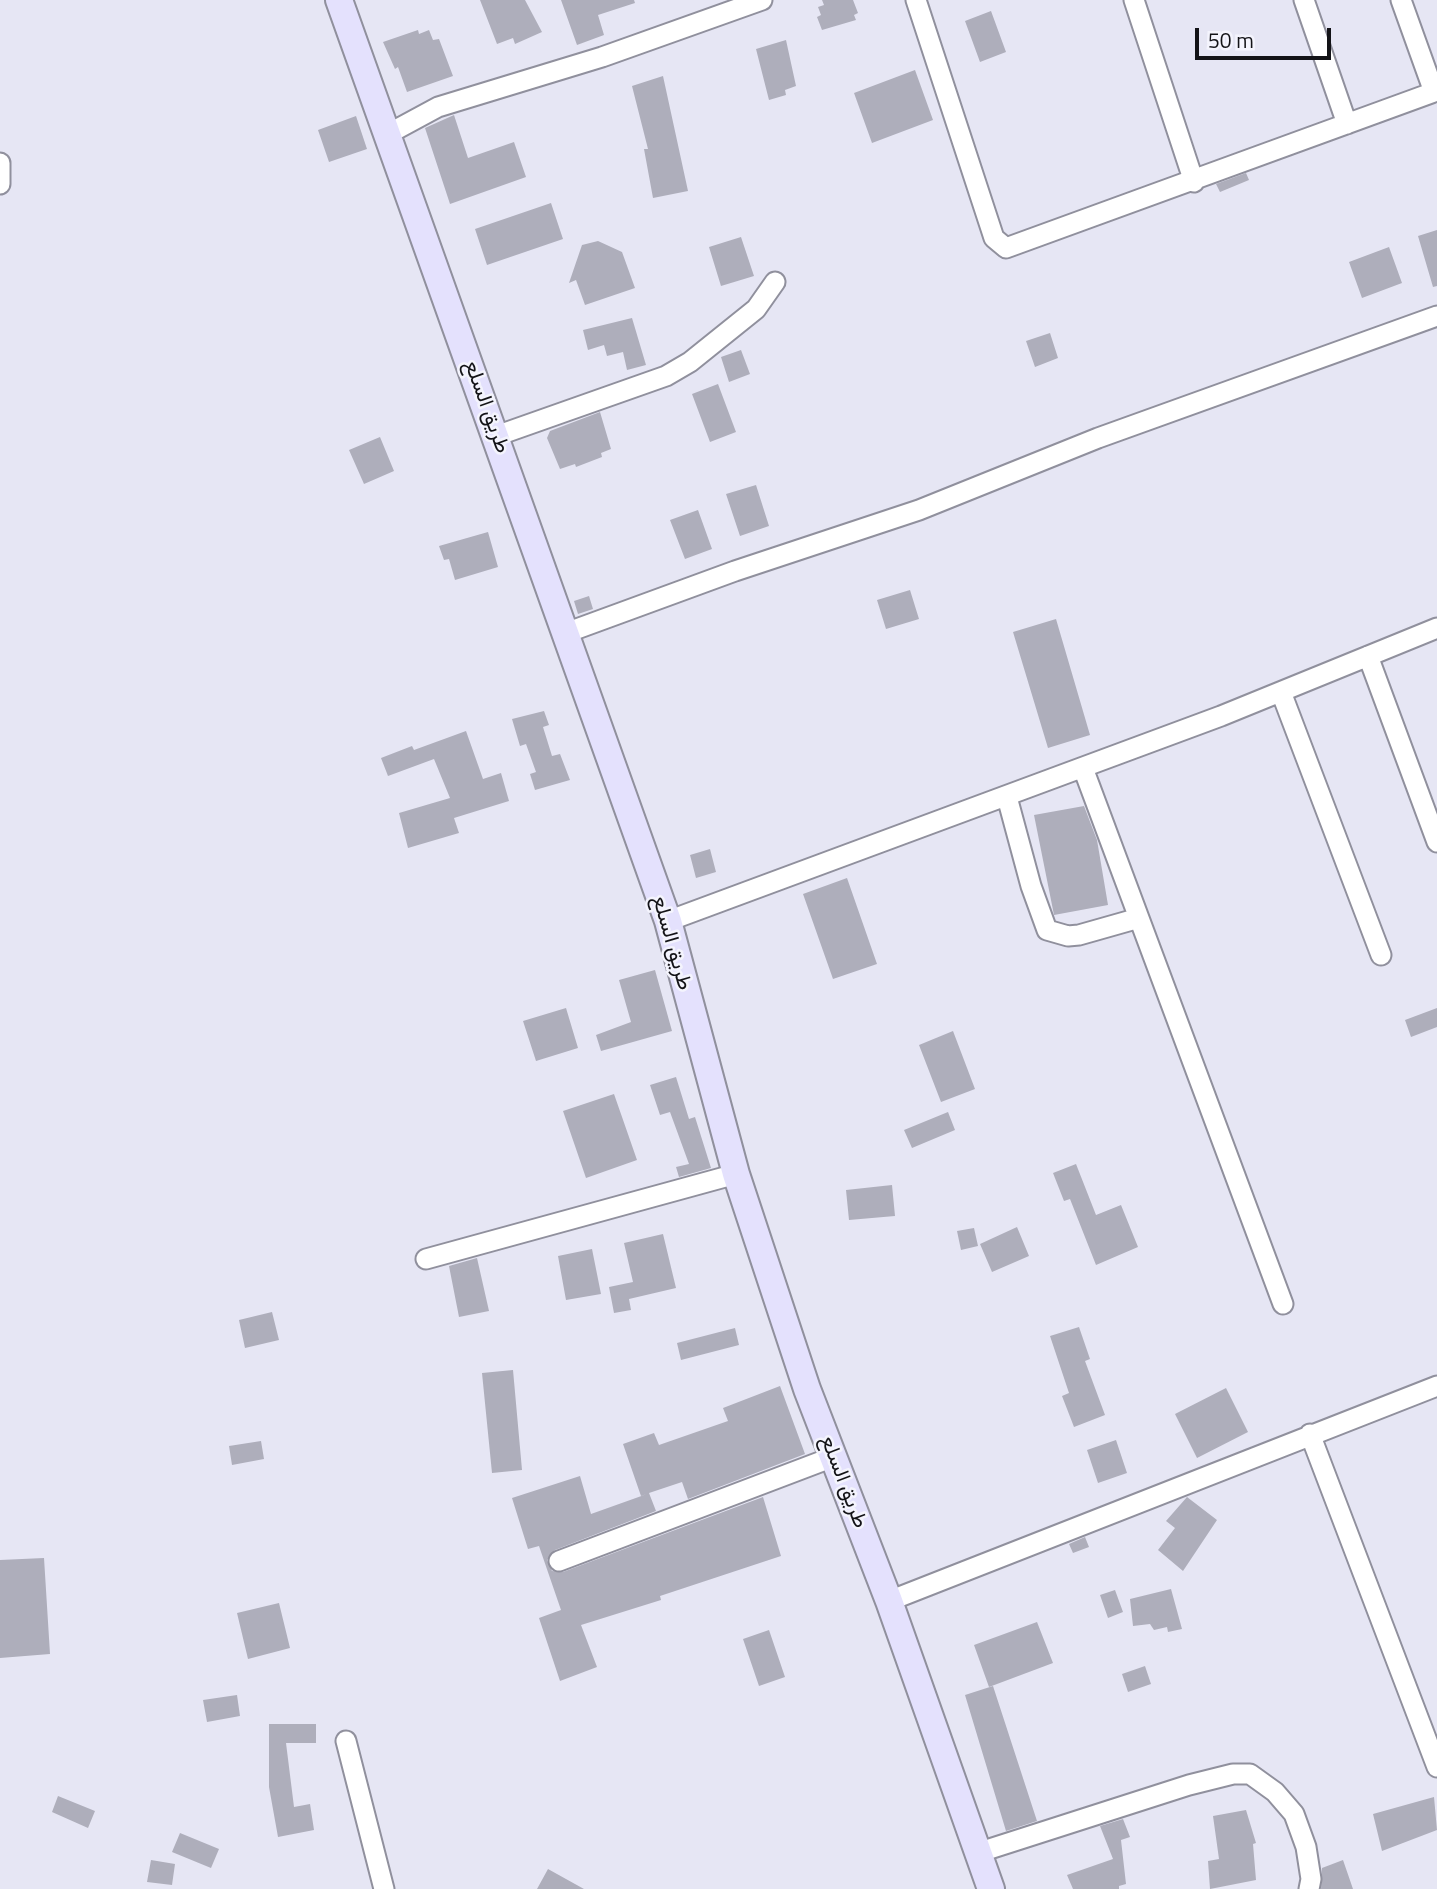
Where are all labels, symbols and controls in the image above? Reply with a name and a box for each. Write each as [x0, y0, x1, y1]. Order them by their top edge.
scale bar [1199, 14, 1336, 58]
text: 50 m [1208, 24, 1254, 56]
street label: طريق السلع [458, 357, 514, 457]
street label: طريق السلع [646, 893, 696, 993]
street label: طريق السلع [814, 1432, 872, 1532]

